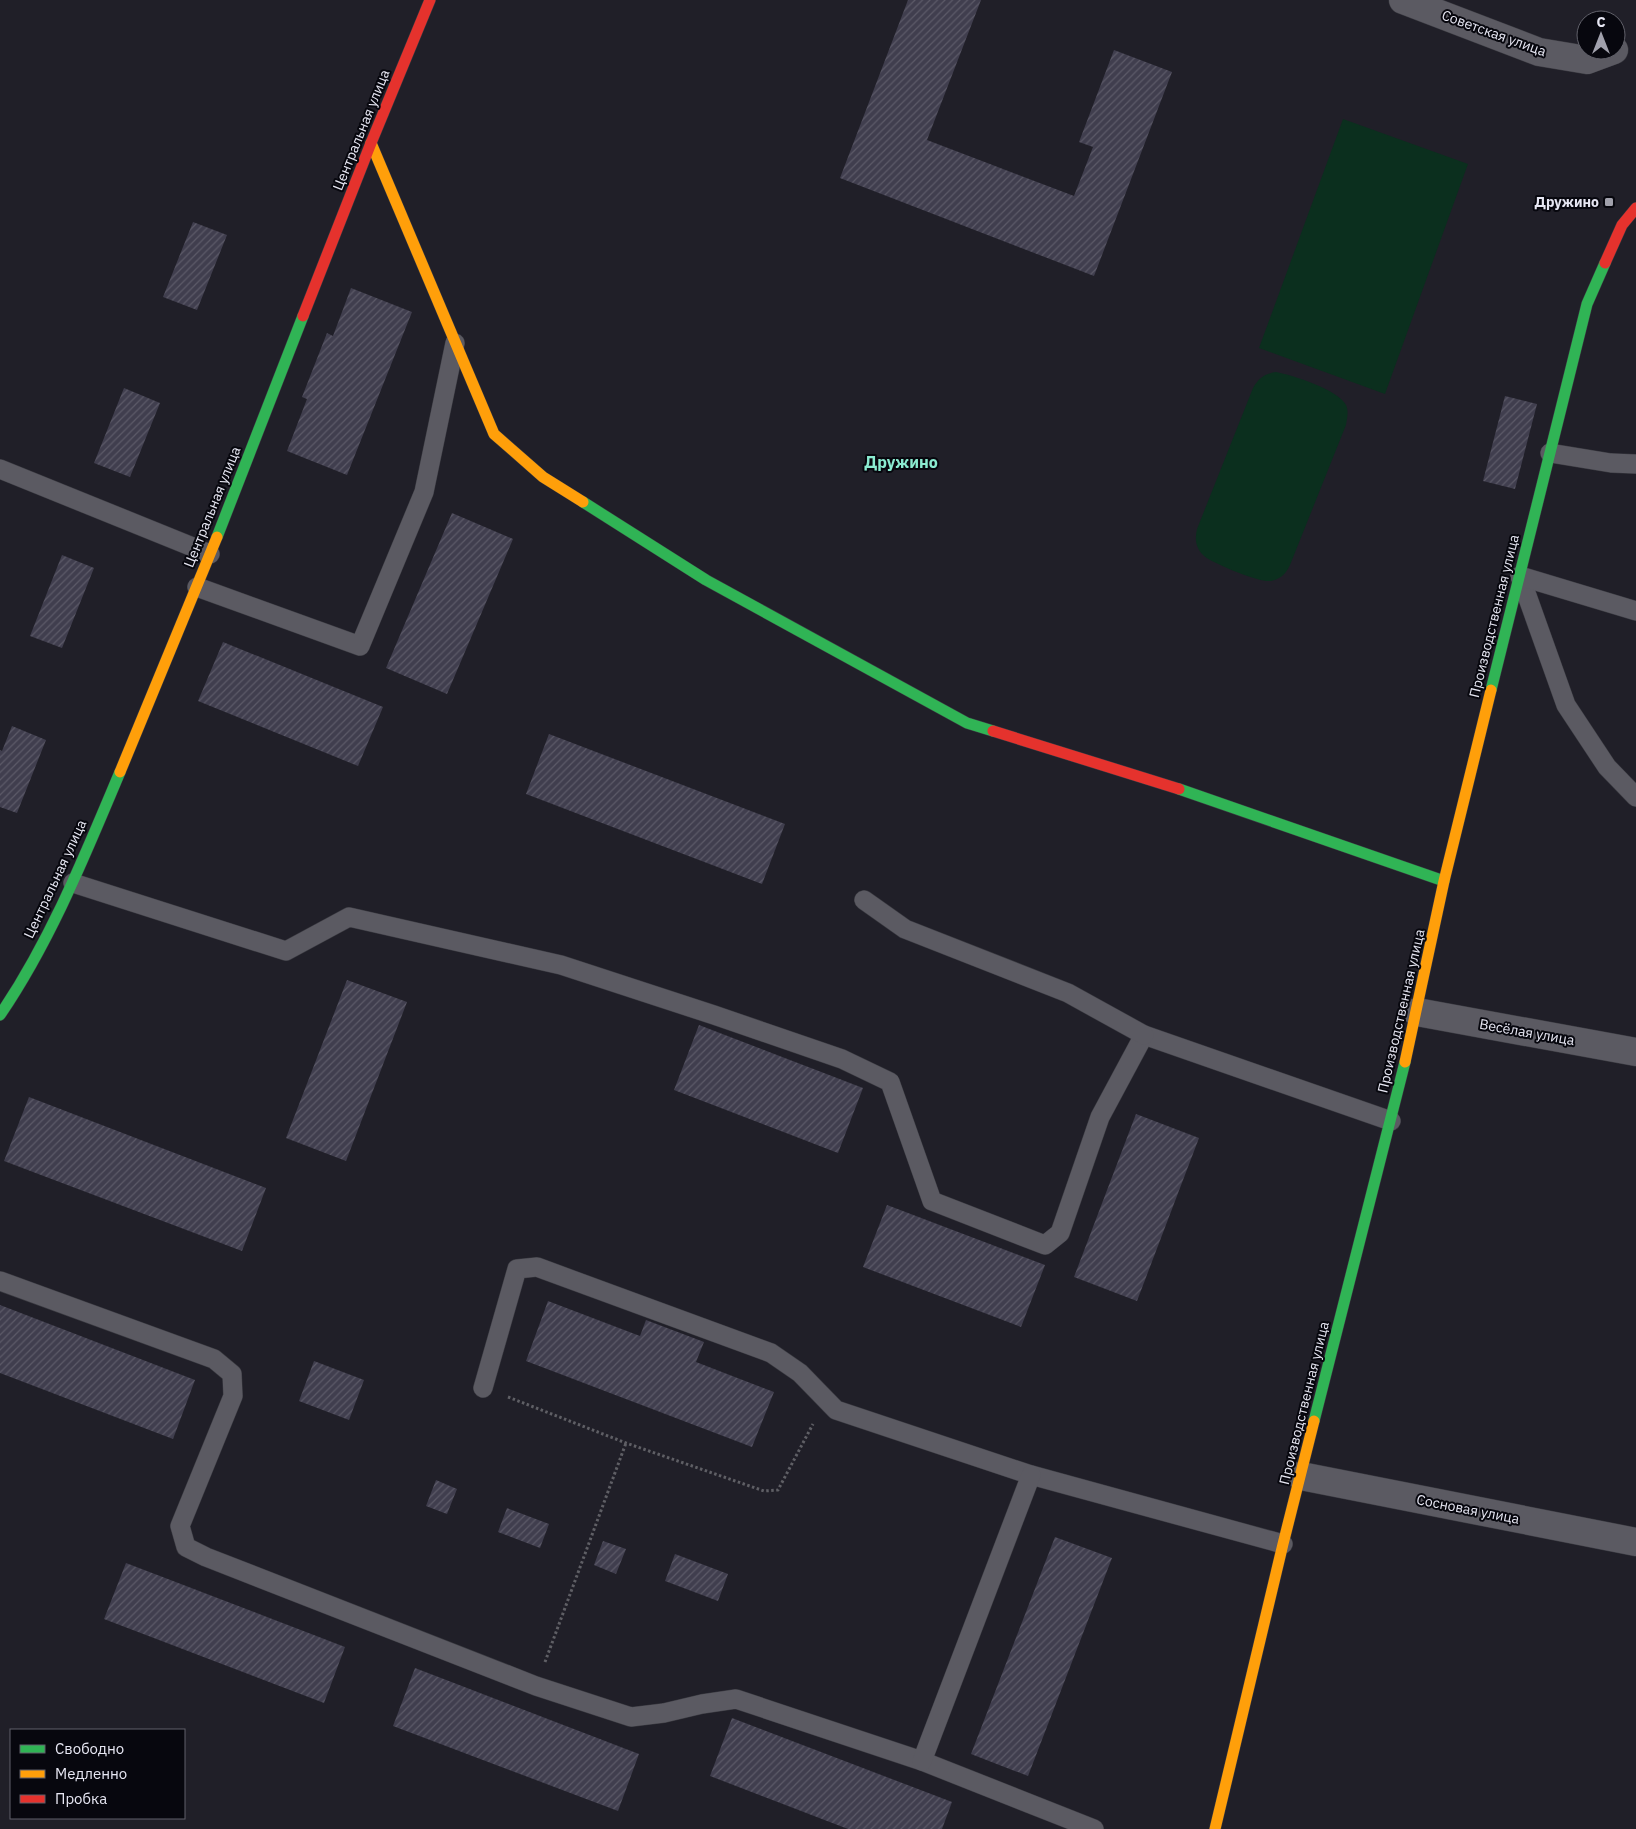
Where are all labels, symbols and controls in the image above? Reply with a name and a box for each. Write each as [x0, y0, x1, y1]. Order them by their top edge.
street label: Советская улица [1439, 6, 1549, 60]
north arrow [1576, 10, 1626, 60]
text: С [1596, 13, 1606, 31]
street label: Центральная улица [329, 66, 394, 193]
place label: Дружино [1535, 193, 1599, 211]
marker: Дружино [1603, 196, 1615, 208]
street label: Центральная улица [180, 443, 245, 570]
district label: Дружино [864, 452, 938, 472]
street label: Производственная улица [1465, 532, 1523, 699]
street label: Центральная улица [20, 816, 91, 941]
street label: Производственная улица [1373, 927, 1429, 1095]
street label: Весёлая улица [1478, 1015, 1577, 1049]
street label: Производственная улица [1275, 1319, 1333, 1486]
street label: Сосновая улица [1415, 1490, 1521, 1528]
legend [10, 1729, 185, 1819]
text: Свободно [55, 1739, 124, 1758]
text: Медленно [55, 1764, 127, 1783]
text: Пробка [55, 1789, 107, 1808]

